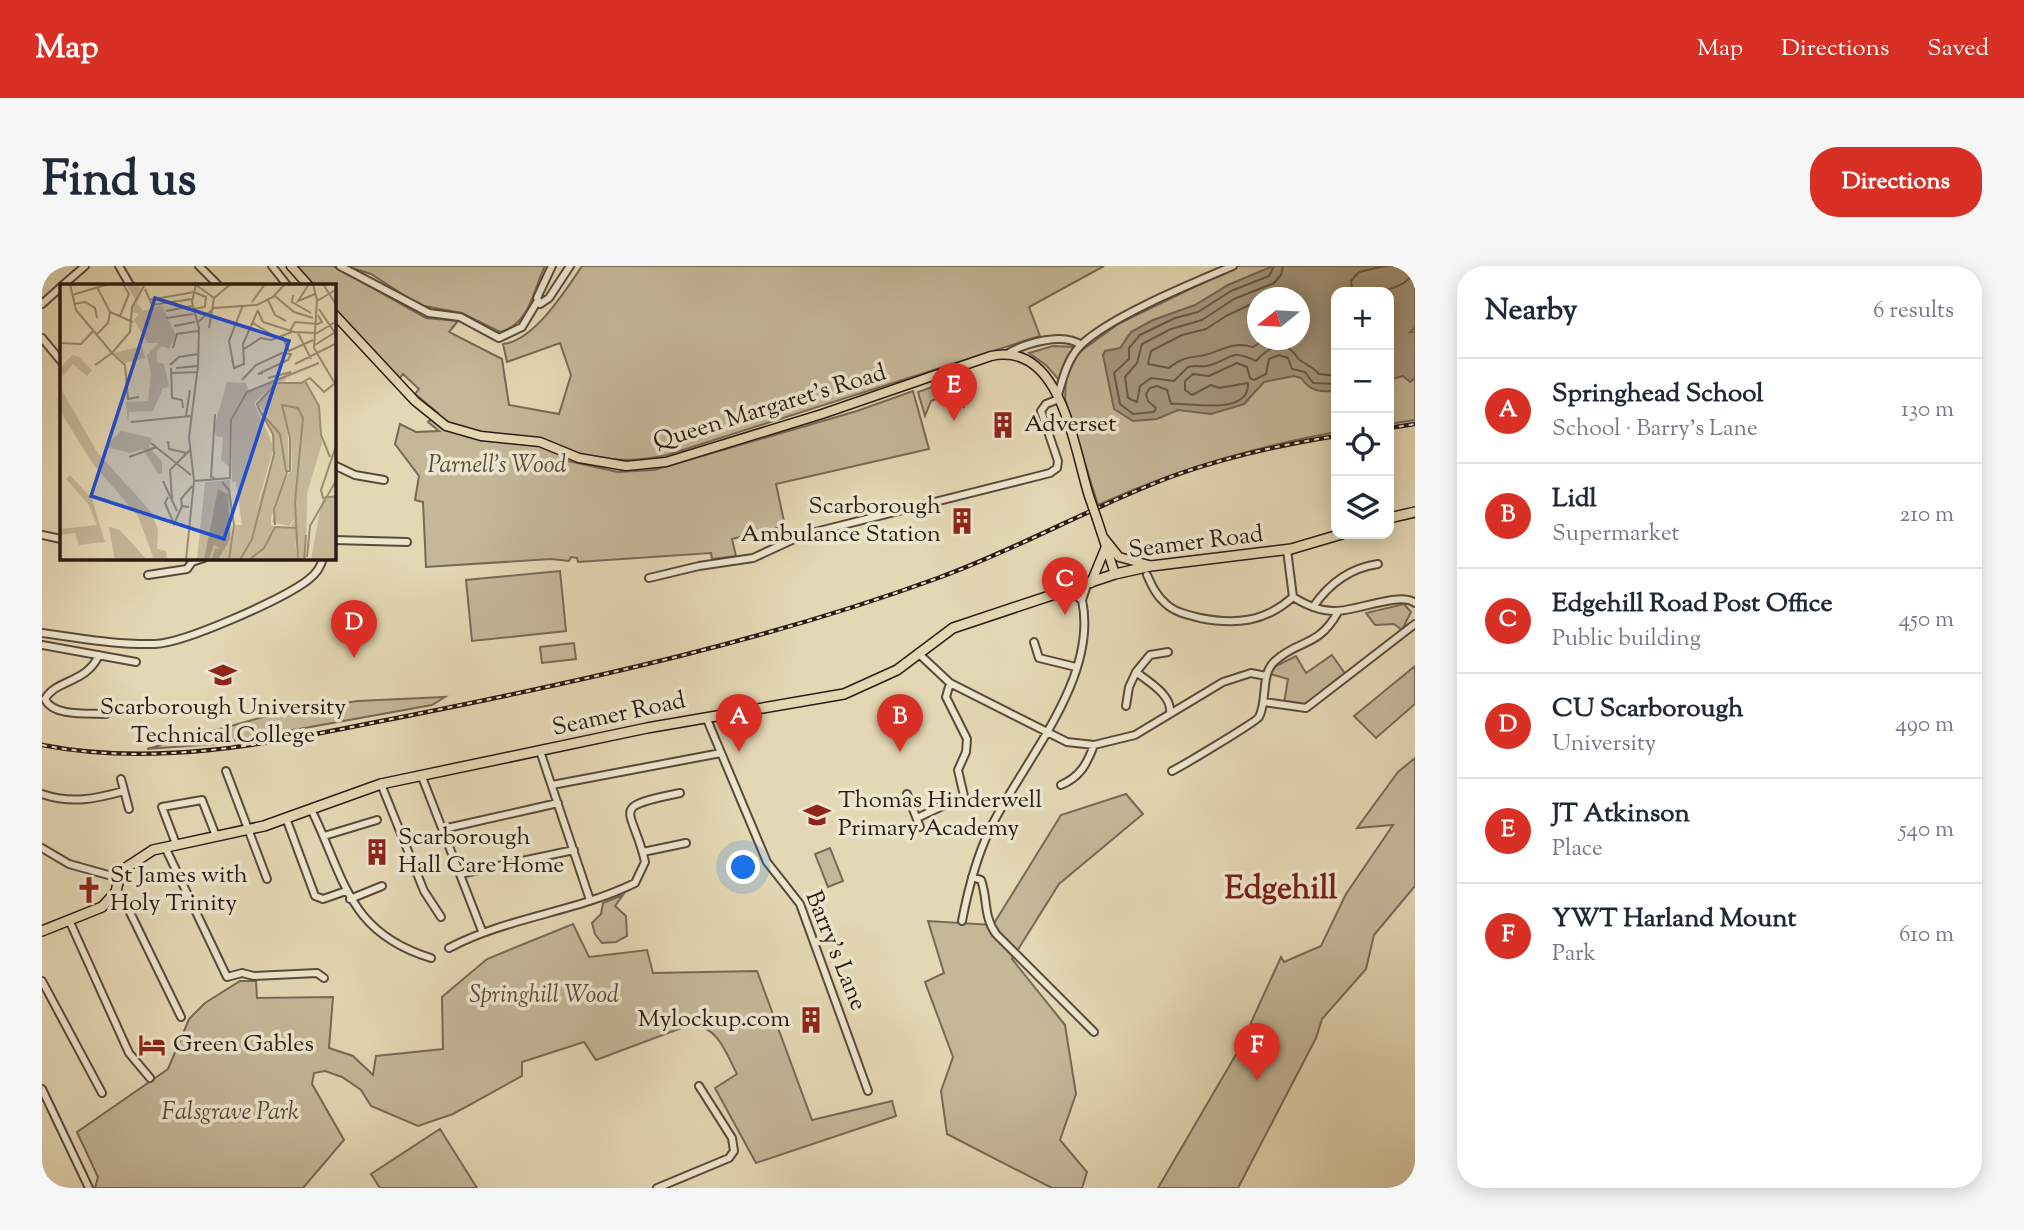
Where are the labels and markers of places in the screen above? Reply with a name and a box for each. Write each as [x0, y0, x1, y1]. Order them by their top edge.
pin: E [931, 363, 977, 421]
place label: Adverset [1024, 408, 1116, 442]
building icon: Adverset [988, 410, 1018, 440]
place label: Scarborough Ambulance Station [741, 490, 941, 552]
building icon: Scarborough Ambulance Station [947, 506, 977, 536]
pin: C [1042, 557, 1088, 615]
pin: D [331, 600, 377, 658]
school or university icon: Scarborough University Technical College [208, 660, 238, 690]
place label: Scarborough University Technical College [100, 691, 346, 753]
pin: A [716, 694, 762, 752]
pin: B [877, 694, 923, 752]
place label: Thomas Hinderwell Primary Academy [838, 784, 1043, 846]
school or university icon: Thomas Hinderwell Primary Academy [802, 800, 832, 830]
place label: Scarborough Hall Care Home [398, 821, 565, 883]
building icon: Scarborough Hall Care Home [362, 837, 392, 867]
place label: St James with Holy Trinity [110, 859, 248, 921]
church icon: St James with Holy Trinity [74, 875, 104, 905]
place label: Mylockup.com [638, 1003, 790, 1037]
building icon: Mylockup.com [796, 1005, 826, 1035]
pin: F [1234, 1023, 1280, 1081]
place label: Green Gables [173, 1028, 314, 1062]
hotel icon: Green Gables [137, 1030, 167, 1060]

